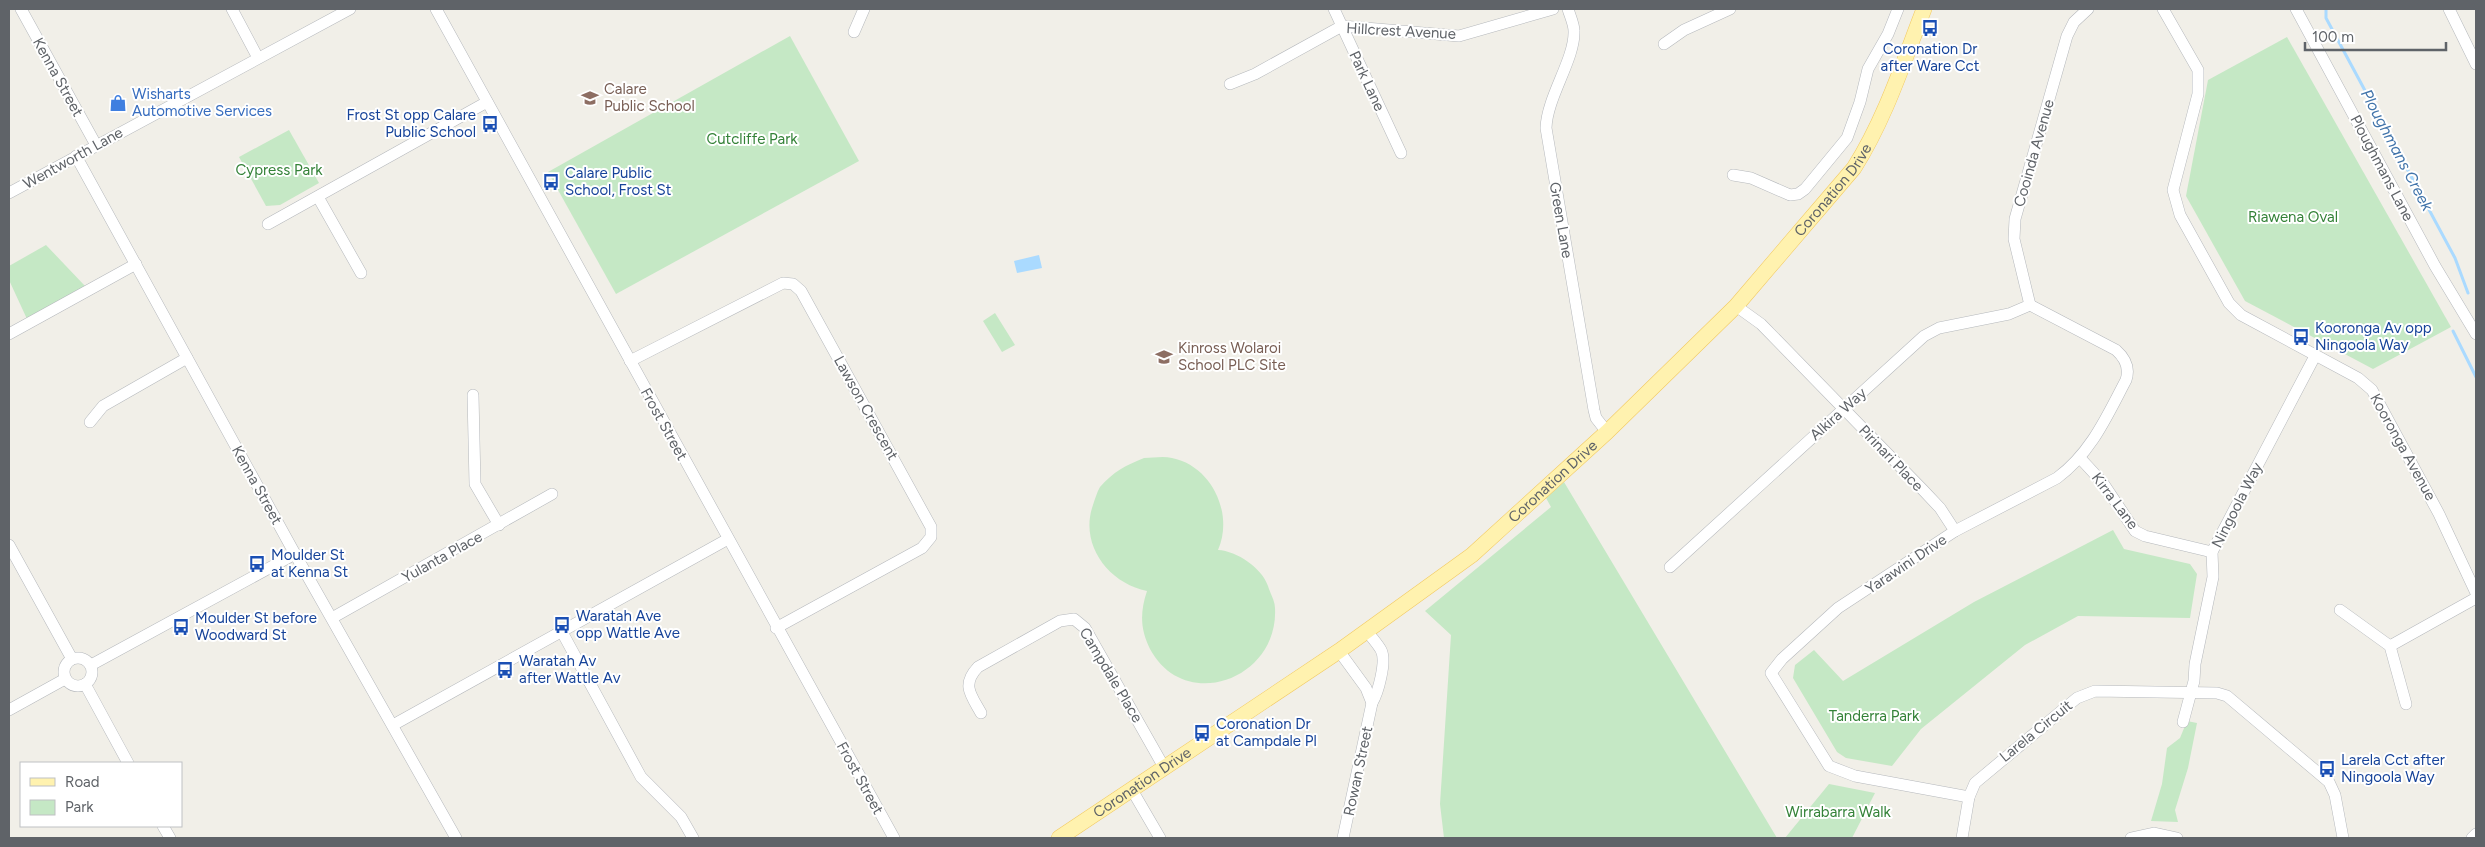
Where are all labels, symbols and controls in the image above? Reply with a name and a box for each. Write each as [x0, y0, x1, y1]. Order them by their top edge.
bus stop icon: Coronation Dr after Ware Cct [1920, 18, 1940, 38]
street label: Hillcrest Avenue [1346, 19, 1456, 43]
scale bar [2305, 20, 2446, 52]
text: 100 m [2312, 28, 2354, 46]
street label: Kenna Street [29, 34, 87, 120]
place label: Coronation Dr after Ware Cct [1881, 40, 1980, 75]
street label: Park Lane [1345, 48, 1389, 114]
place label: Calare Public School [604, 80, 695, 115]
place label: Wisharts Automotive Services [132, 85, 272, 120]
water label: Ploughmans Creek [2357, 86, 2438, 215]
school or university icon: Calare Public School [580, 88, 600, 108]
shop icon: Wisharts Automotive Services [108, 93, 128, 113]
street label: Cooinda Avenue [2010, 97, 2058, 209]
place label: Frost St opp Calare Public School [346, 106, 476, 141]
street label: Ploughmans Lane [2346, 112, 2418, 224]
bus stop icon: Frost St opp Calare Public School [480, 114, 500, 134]
street label: Wentworth Lane [20, 123, 126, 193]
park label: Cutcliffe Park [706, 130, 798, 148]
street label: Coronation Drive [1790, 141, 1875, 240]
park label: Cypress Park [235, 161, 323, 179]
place label: Calare Public School, Frost St [565, 164, 672, 199]
bus stop icon: Calare Public School, Frost St [541, 172, 561, 192]
street label: Green Lane [1545, 181, 1577, 259]
park label: Riawena Oval [2248, 208, 2338, 226]
place label: Kooronga Av opp Ningoola Way [2315, 319, 2432, 354]
bus stop icon: Kooronga Av opp Ningoola Way [2291, 327, 2311, 347]
place label: Kinross Wolaroi School PLC Site [1178, 339, 1286, 374]
school or university icon: Kinross Wolaroi School PLC Site [1154, 347, 1174, 367]
street label: Lawson Crescent [830, 353, 902, 463]
street label: Alkira Way [1806, 384, 1870, 444]
street label: Frost Street [637, 385, 691, 464]
street label: Kooronga Avenue [2366, 390, 2440, 504]
street label: Pirinari Place [1855, 421, 1927, 495]
street label: Coronation Drive [1505, 436, 1601, 526]
street label: Kenna Street [228, 442, 286, 528]
street label: Ningoola Way [2208, 459, 2266, 551]
street label: Kirra Lane [2088, 469, 2142, 533]
street label: Yulanta Place [399, 527, 485, 587]
street label: Yarawini Drive [1862, 530, 1950, 598]
place label: Moulder St at Kenna St [271, 546, 349, 581]
bus stop icon: Moulder St at Kenna St [247, 554, 267, 574]
place label: Waratah Ave opp Wattle Ave [576, 607, 680, 642]
place label: Moulder St before Woodward St [195, 609, 317, 644]
bus stop icon: Waratah Ave opp Wattle Ave [552, 615, 572, 635]
bus stop icon: Moulder St before Woodward St [171, 617, 191, 637]
street label: Campdale Place [1076, 624, 1146, 726]
place label: Waratah Av after Wattle Av [519, 652, 621, 687]
bus stop icon: Waratah Av after Wattle Av [495, 660, 515, 680]
street label: Larela Circuit [1996, 696, 2076, 766]
park label: Tanderra Park [1829, 707, 1920, 725]
place label: Coronation Dr at Campdale Pl [1216, 715, 1317, 750]
bus stop icon: Coronation Dr at Campdale Pl [1192, 723, 1212, 743]
street label: Rowan Street [1340, 724, 1376, 817]
street label: Frost Street [833, 739, 887, 818]
street label: Coronation Drive [1090, 743, 1195, 822]
place label: Larela Cct after Ningoola Way [2341, 751, 2445, 786]
bus stop icon: Larela Cct after Ningoola Way [2317, 759, 2337, 779]
legend [20, 762, 182, 827]
text: Road [65, 773, 100, 791]
text: Park [65, 798, 94, 816]
park label: Wirrabarra Walk [1785, 803, 1892, 821]

